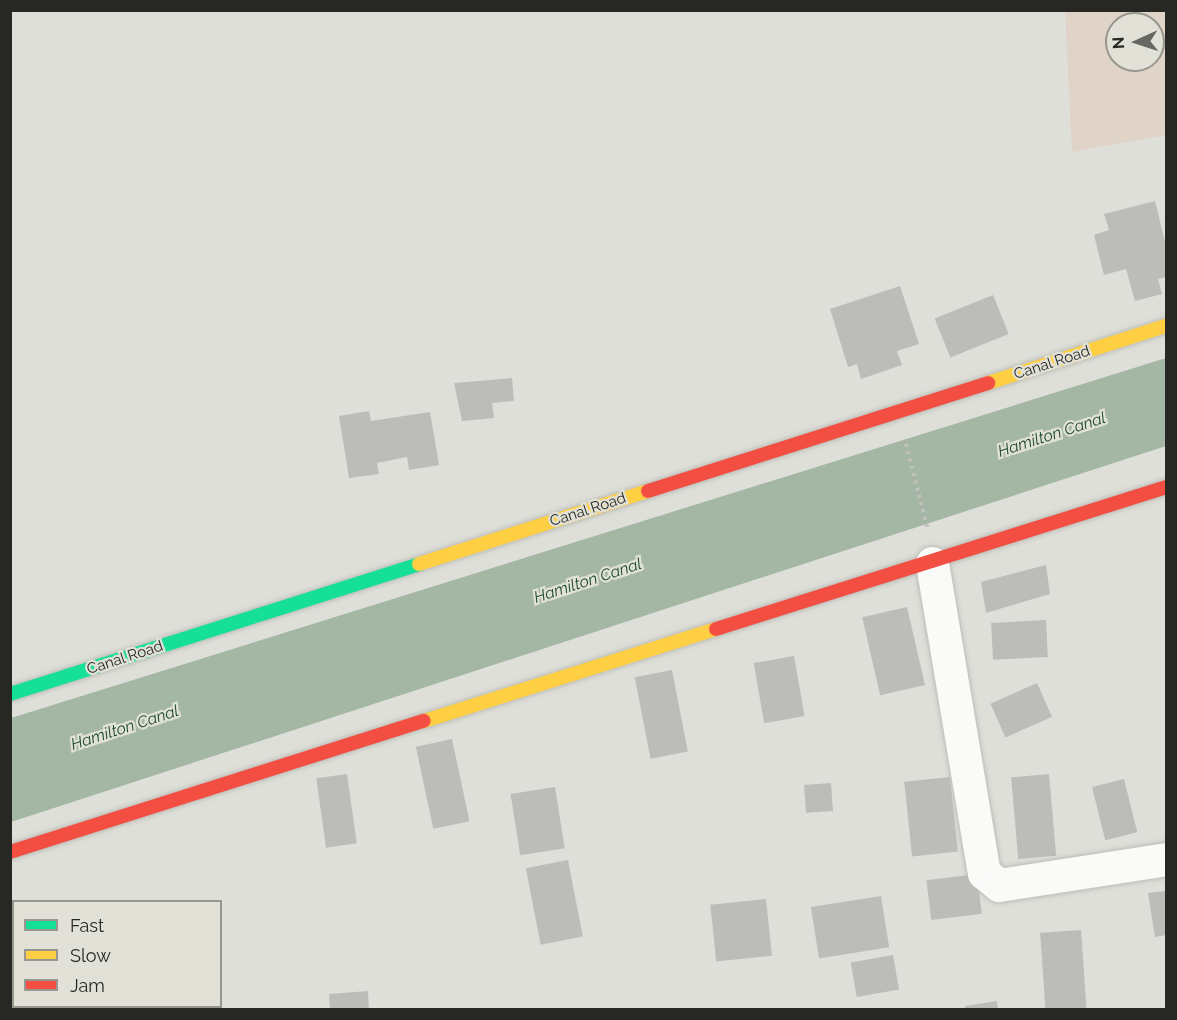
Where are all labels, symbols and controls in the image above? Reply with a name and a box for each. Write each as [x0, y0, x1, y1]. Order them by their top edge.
north arrow [1105, 12, 1165, 72]
text: N [1109, 36, 1128, 49]
street label: Canal Road [1012, 342, 1092, 384]
water label: Hamilton Canal [996, 409, 1108, 461]
street label: Canal Road [548, 489, 628, 531]
water label: Hamilton Canal [532, 555, 644, 607]
street label: Canal Road [85, 637, 165, 679]
water label: Hamilton Canal [69, 702, 181, 754]
legend [12, 900, 222, 1008]
text: Fast [70, 915, 104, 936]
text: Slow [70, 945, 111, 966]
text: Jam [70, 975, 105, 996]

